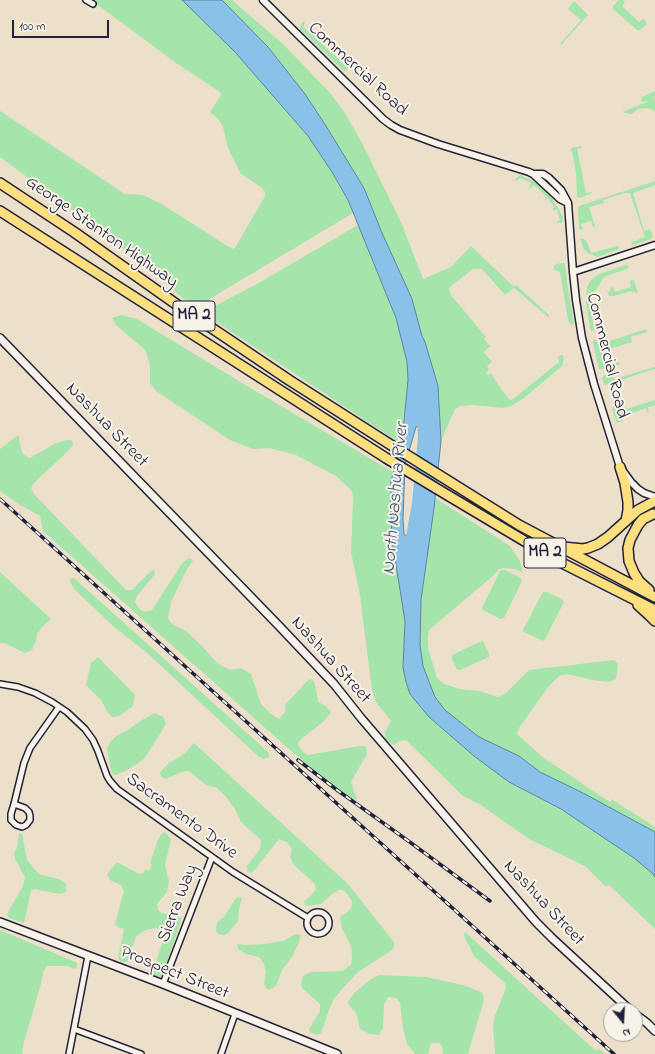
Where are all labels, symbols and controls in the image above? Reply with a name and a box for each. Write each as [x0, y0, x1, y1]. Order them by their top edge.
scale bar [14, 12, 111, 38]
text: 100 m [19, 18, 46, 36]
street label: Commercial Road [303, 18, 411, 122]
street label: George Stanton Highway [21, 172, 181, 294]
street label: Commercial Road [580, 291, 632, 421]
road number: MA 2 [173, 301, 215, 331]
street label: Nashua Street [60, 379, 152, 473]
water label: North Nashua River [379, 422, 415, 576]
road number: MA 2 [524, 538, 566, 568]
street label: Nashua Street [285, 613, 375, 709]
street label: Sacramento Drive [121, 769, 241, 865]
street label: Nashua Street [498, 857, 588, 951]
street label: Sierra Way [154, 862, 204, 946]
street label: Prospect Street [117, 942, 231, 1006]
north arrow [603, 1002, 643, 1042]
text: N [620, 1024, 632, 1041]

